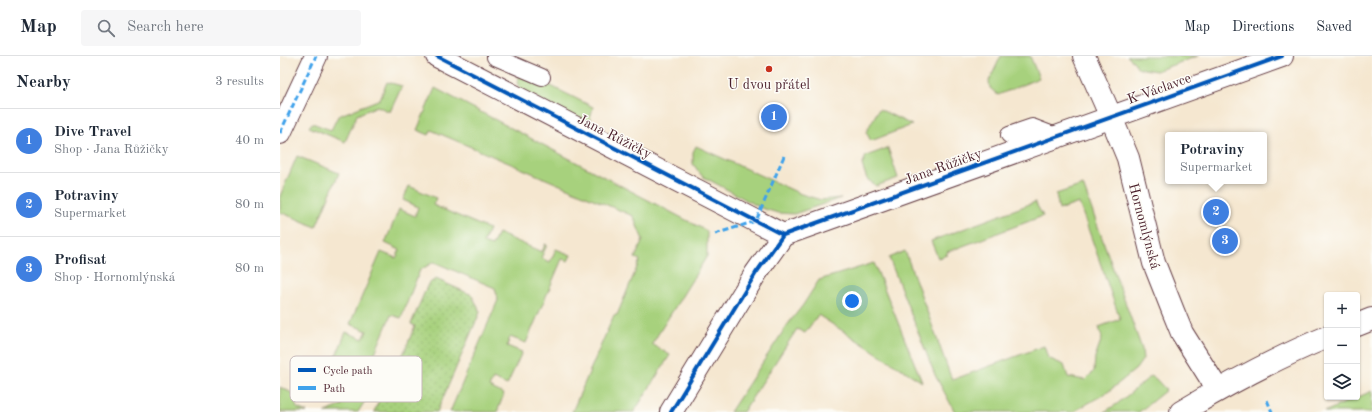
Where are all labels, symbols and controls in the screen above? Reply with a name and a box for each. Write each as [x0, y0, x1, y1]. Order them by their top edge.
search box [81, 10, 361, 46]
icon: search [95, 17, 117, 39]
text: Map [20, 18, 57, 37]
text: Search here [127, 20, 204, 35]
text: Map [1184, 20, 1210, 34]
text: Directions [1232, 20, 1294, 34]
text: Saved [1316, 20, 1352, 34]
marker: U dvou přátel [764, 64, 774, 74]
street label: K Václavce [1126, 71, 1193, 107]
text: Nearby [16, 74, 71, 91]
text: 3 results [215, 75, 264, 88]
place label: U dvou přátel [728, 78, 810, 92]
pin: 1 [761, 102, 787, 132]
street label: Jana Růžičky [575, 112, 654, 162]
text: Dive Travel [54, 125, 132, 140]
popup [1165, 132, 1267, 184]
text: 1 [25, 134, 33, 147]
text: 40 m [235, 134, 264, 147]
text: Shop · Jana Růžičky [54, 143, 169, 156]
text: Potraviny [1180, 143, 1245, 158]
street label: Jana Růžičky [903, 146, 984, 187]
text: Supermarket [1180, 161, 1252, 174]
street label: Hornomlýnská [1126, 182, 1162, 271]
text: Potraviny [54, 189, 119, 204]
pin: 2 [1203, 197, 1229, 227]
text: 2 [25, 198, 33, 211]
text: 80 m [235, 198, 264, 211]
text: Supermarket [54, 207, 126, 220]
pin: 3 [1212, 226, 1238, 256]
text: Profisat [54, 253, 107, 268]
text: 3 [25, 262, 33, 275]
text: 80 m [235, 262, 264, 275]
text: Shop · Hornomlýnská [54, 271, 175, 284]
your location [842, 291, 862, 311]
map controls [1324, 292, 1360, 400]
button: + [1324, 292, 1360, 328]
button: − [1324, 328, 1360, 364]
legend [290, 356, 422, 402]
button: layers [1324, 364, 1360, 400]
text: Cycle path [323, 366, 373, 377]
text: Path [323, 384, 345, 395]

